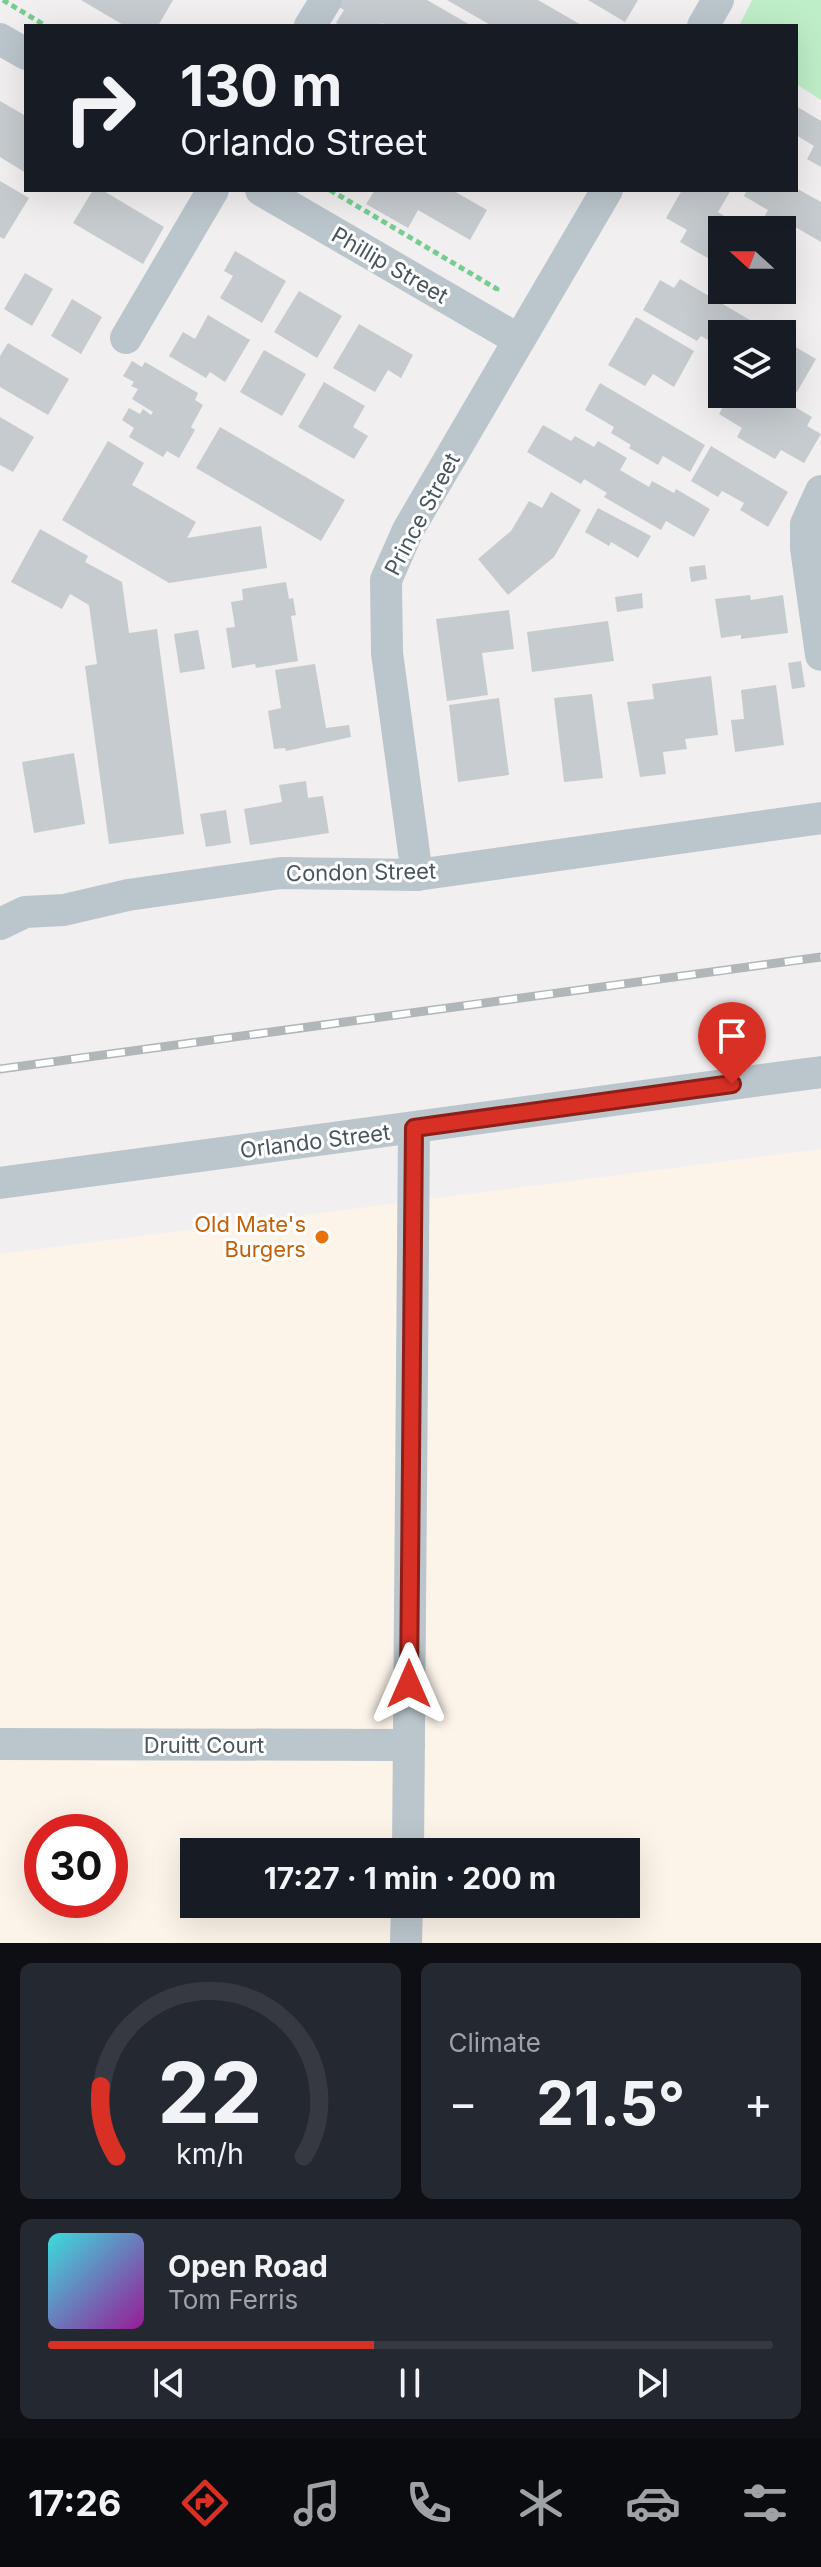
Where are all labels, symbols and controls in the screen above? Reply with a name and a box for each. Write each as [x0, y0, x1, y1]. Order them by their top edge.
text: 130 m [180, 52, 342, 120]
icon: right [48, 56, 152, 160]
text: Orlando Street [180, 120, 427, 164]
north arrow [708, 216, 796, 304]
map controls [708, 216, 796, 408]
street label: Phillip Street [327, 221, 453, 309]
button: layers [708, 320, 796, 408]
street label: Prince Street [379, 448, 465, 580]
street label: Condon Street [286, 858, 436, 886]
pin [698, 1002, 766, 1084]
icon: arrive [710, 1014, 754, 1058]
street label: Orlando Street [238, 1119, 392, 1163]
place label: Old Mate's Burgers [194, 1211, 306, 1262]
marker: Old Mate's Burgers [313, 1228, 331, 1246]
position arrow [367, 1642, 451, 1726]
street label: Druitt Court [144, 1732, 264, 1758]
speed limit sign: 30 [24, 1814, 128, 1918]
text: 17:27 · 1 min · 200 m [264, 1860, 556, 1896]
text: Climate [449, 2027, 541, 2058]
text: 22 [158, 2042, 263, 2143]
text: 21.5° [536, 2067, 685, 2139]
text: − [449, 2076, 478, 2130]
text: + [744, 2076, 773, 2130]
text: km/h [176, 2136, 244, 2171]
text: Open Road [168, 2248, 328, 2284]
text: Tom Ferris [168, 2284, 298, 2315]
icon: previous [147, 2361, 191, 2405]
icon: pause [388, 2361, 432, 2405]
icon: next [630, 2361, 674, 2405]
icon: directions [177, 2475, 233, 2531]
icon: music [289, 2475, 345, 2531]
icon: phone [401, 2475, 457, 2531]
icon: climate [513, 2475, 569, 2531]
icon: car [625, 2475, 681, 2531]
icon: filters [737, 2475, 793, 2531]
text: 17:26 [28, 2481, 121, 2525]

